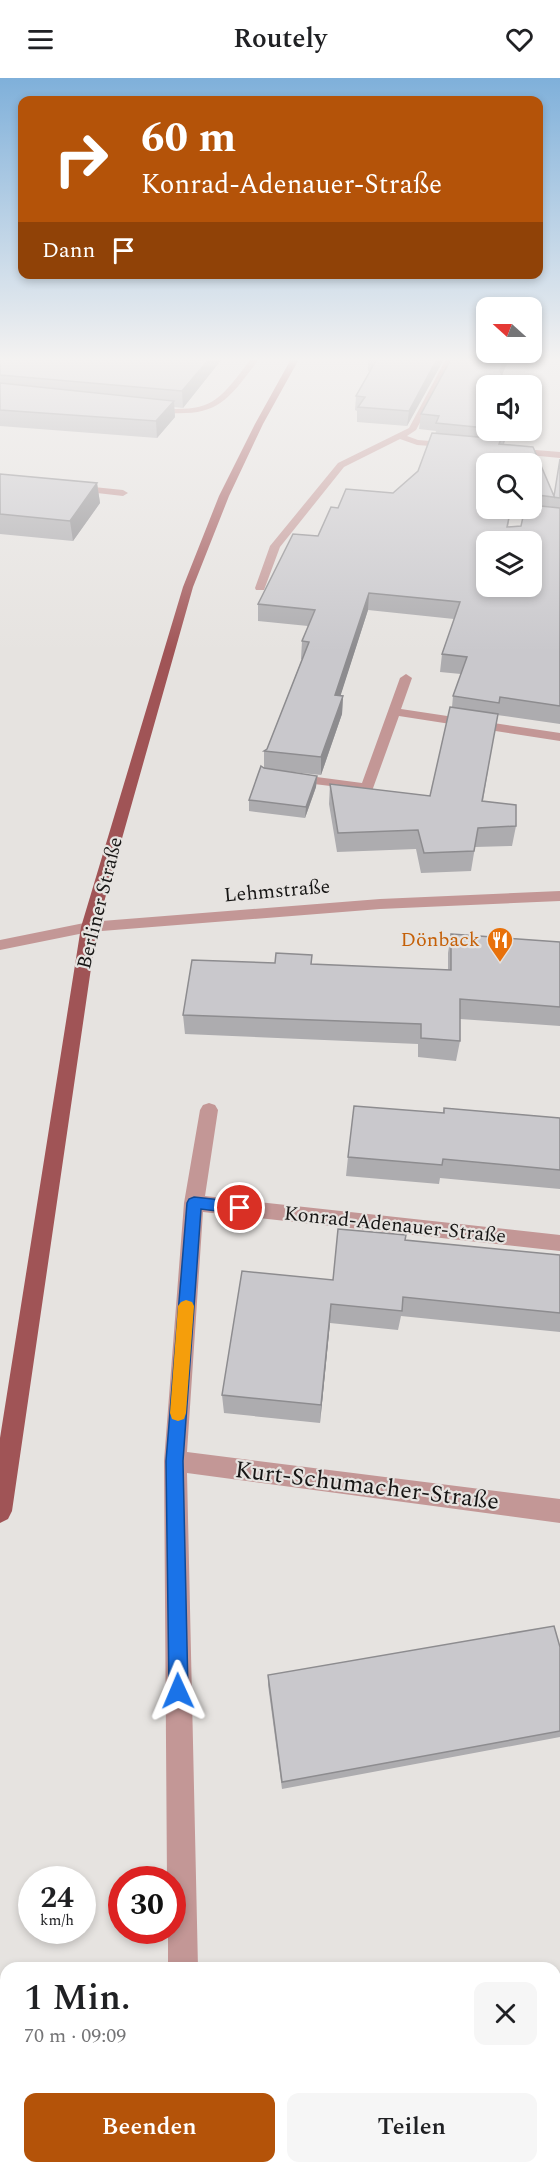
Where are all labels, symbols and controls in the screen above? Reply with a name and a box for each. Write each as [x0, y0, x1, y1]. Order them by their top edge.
text: Routely [233, 18, 327, 60]
icon: menu [24, 23, 57, 56]
icon: heart [503, 23, 536, 56]
text: 60 m [141, 107, 236, 170]
icon: right [42, 120, 120, 198]
text: Konrad-Adenauer-Straße [141, 164, 442, 206]
text: Dann [42, 234, 95, 267]
icon: arrive [107, 234, 140, 267]
north arrow [476, 297, 542, 363]
map controls [476, 297, 542, 597]
button: sound [476, 375, 542, 441]
button: search [476, 453, 542, 519]
button: layers [476, 531, 542, 597]
street label: Berliner Straße [69, 834, 131, 972]
street label: Lehmstraße [223, 871, 331, 911]
place label: Dönback [400, 925, 480, 955]
restaurant icon: Dönback [485, 925, 515, 963]
pin [214, 1182, 265, 1233]
icon: arrive [223, 1191, 256, 1224]
street label: Konrad-Adenauer-Straße [282, 1198, 508, 1252]
street label: Kurt-Schumacher-Straße [233, 1452, 501, 1520]
position arrow [146, 1659, 210, 1723]
speed limit sign: 30 [108, 1866, 186, 1944]
text: 24 [40, 1875, 74, 1921]
text: km/h [40, 1909, 74, 1932]
text: 1 Min. [24, 1971, 130, 2026]
button: close [474, 1982, 537, 2045]
text: 70 m · 09:09 [24, 2021, 126, 2051]
button: Beenden [24, 2093, 275, 2162]
button: Teilen [287, 2093, 537, 2162]

